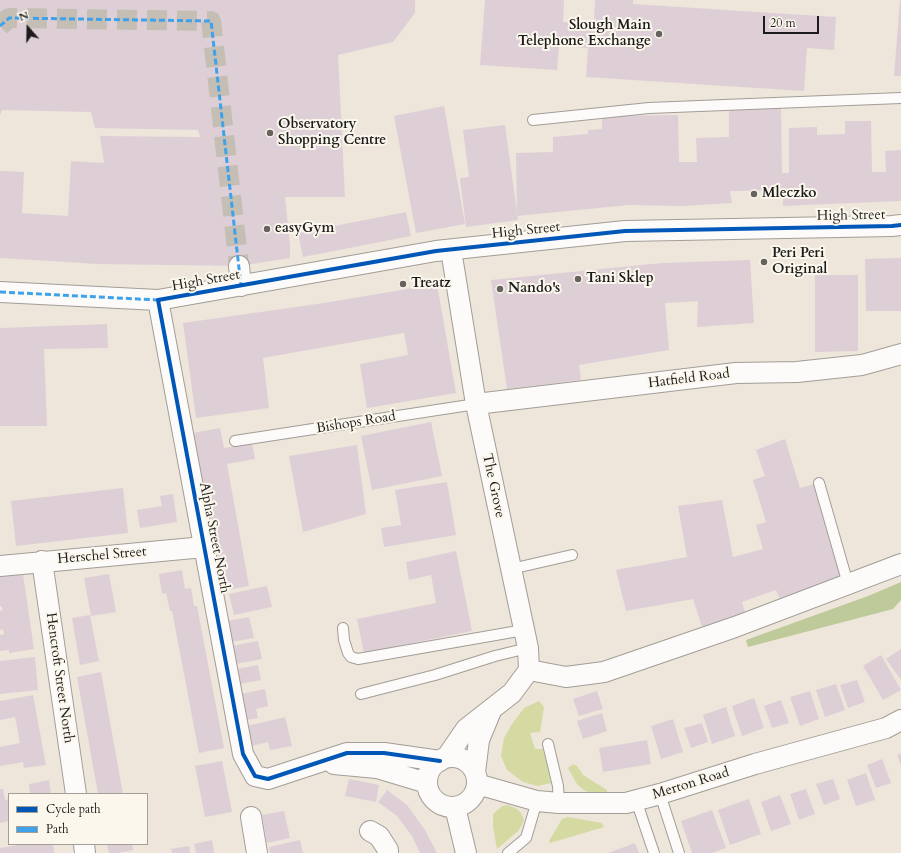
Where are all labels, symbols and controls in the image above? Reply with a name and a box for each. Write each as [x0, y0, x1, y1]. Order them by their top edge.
north arrow [8, 8, 48, 48]
text: N [17, 8, 31, 25]
scale bar [765, 8, 821, 34]
text: 20 m [770, 15, 796, 31]
place label: Slough Main Telephone Exchange [518, 18, 651, 50]
marker: Slough Main Telephone Exchange [654, 29, 664, 39]
place label: Observatory Shopping Centre [278, 117, 386, 150]
marker: Observatory Shopping Centre [265, 128, 275, 138]
place label: Mleczko [762, 186, 816, 202]
marker: Mleczko [749, 189, 759, 199]
street label: High Street [817, 207, 885, 225]
street label: High Street [491, 219, 561, 243]
place label: easyGym [275, 221, 334, 237]
marker: easyGym [262, 224, 272, 234]
place label: Peri Peri Original [772, 246, 827, 278]
marker: Peri Peri Original [759, 257, 769, 267]
street label: High Street [171, 267, 241, 295]
place label: Tani Sklep [586, 271, 654, 287]
marker: Tani Sklep [573, 274, 583, 284]
place label: Treatz [411, 276, 451, 292]
marker: Treatz [398, 279, 408, 289]
place label: Nando's [508, 281, 560, 297]
marker: Nando's [495, 284, 505, 294]
street label: Hatfield Road [647, 366, 731, 392]
street label: Bishops Road [315, 408, 397, 438]
street label: The Grove [478, 452, 508, 520]
street label: Alpha Street North [195, 481, 233, 595]
street label: Herschel Street [57, 544, 147, 568]
street label: Hencroft Street North [42, 612, 76, 744]
street label: Merton Road [651, 764, 731, 804]
legend [8, 793, 148, 845]
text: Cycle path [46, 801, 101, 817]
text: Path [46, 821, 69, 837]

